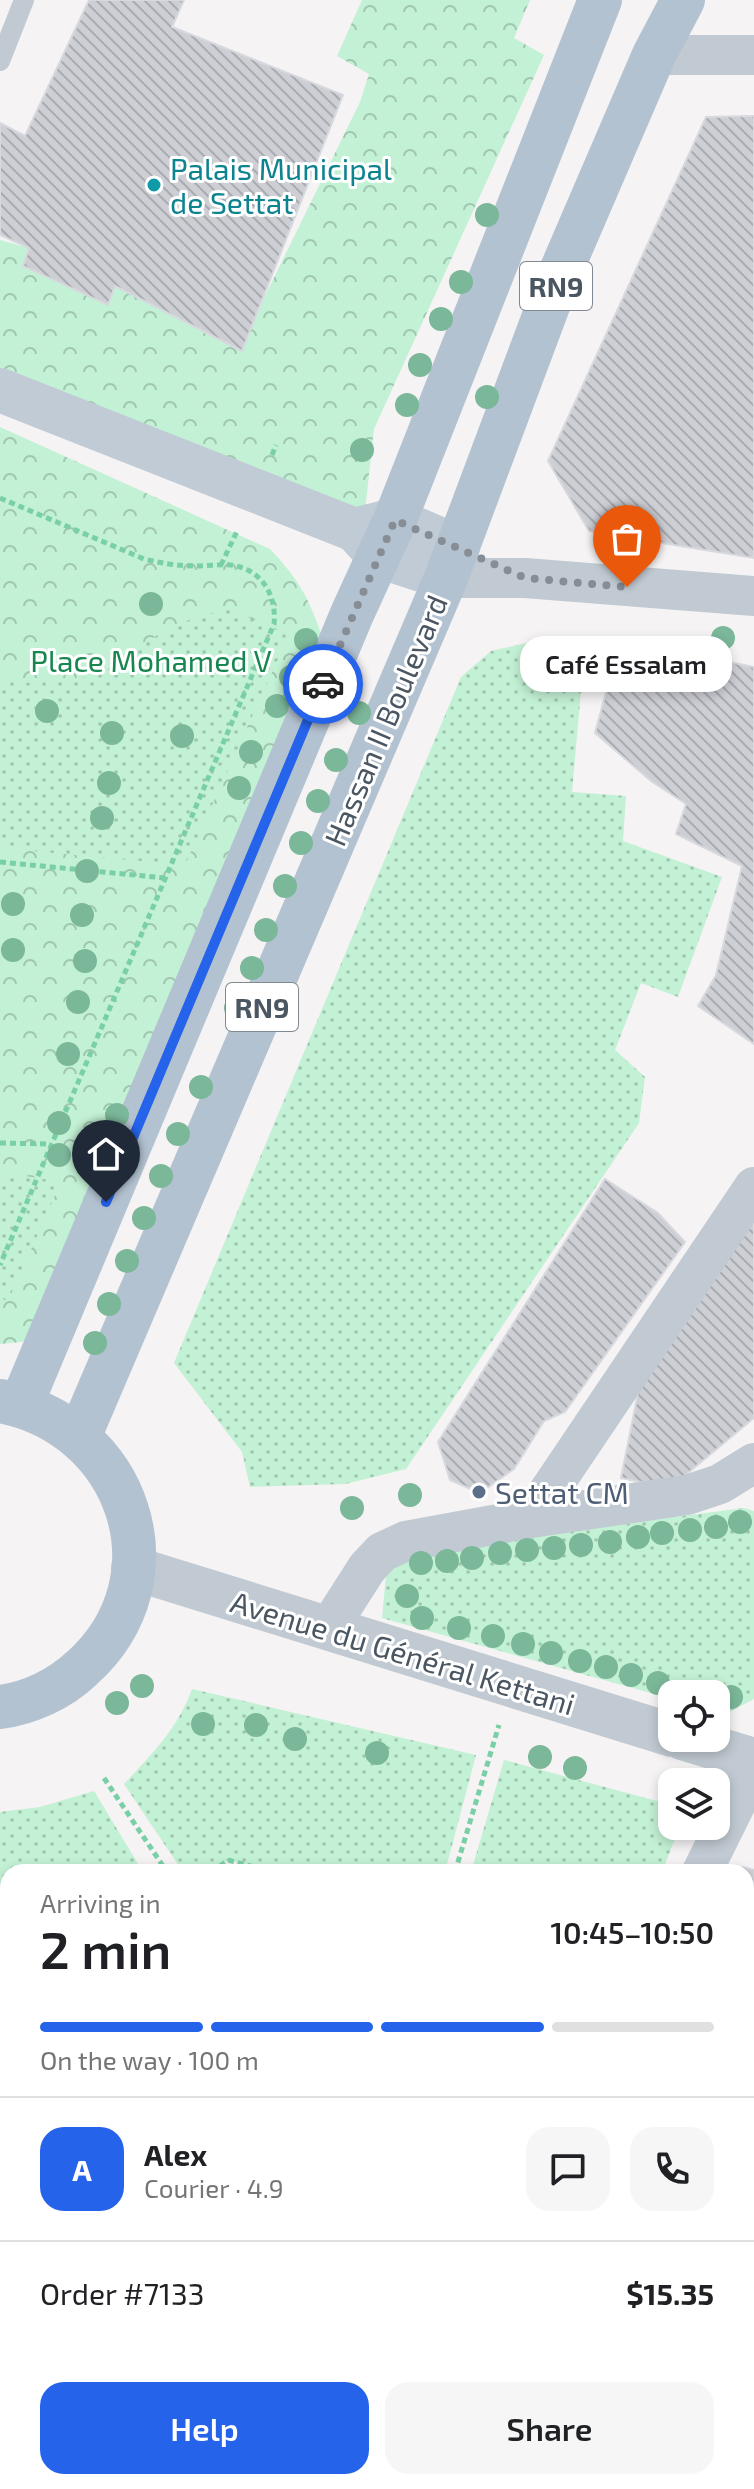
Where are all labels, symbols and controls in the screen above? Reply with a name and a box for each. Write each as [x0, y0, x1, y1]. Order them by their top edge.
place label: Palais Municipal de Settat [170, 150, 392, 220]
marker: Palais Municipal de Settat [145, 176, 163, 194]
road number: RN9 [520, 262, 592, 310]
pin [593, 505, 661, 587]
icon: bag [605, 517, 649, 561]
street label: Hassan II Boulevard [316, 589, 454, 851]
callout: Café Essalam [521, 635, 733, 691]
park label: Place Mohamed V [30, 642, 272, 678]
courier [283, 644, 363, 724]
text: Café Essalam [545, 648, 707, 679]
icon: car [301, 662, 345, 706]
road number: RN9 [226, 983, 298, 1031]
pin [72, 1120, 140, 1202]
icon: home [84, 1132, 128, 1176]
place label: Settat CM [495, 1474, 629, 1510]
marker: Settat CM [470, 1483, 488, 1501]
street label: Avenue du Général Kettani [227, 1582, 579, 1722]
map controls [658, 1680, 730, 1840]
button: locate [658, 1680, 730, 1752]
button: layers [658, 1768, 730, 1840]
text: Arriving in [40, 1887, 161, 1918]
text: 10:45–10:50 [551, 1914, 714, 1950]
text: 2 min [40, 1917, 171, 1979]
text: On the way · 100 m [40, 2044, 259, 2075]
button: chat [526, 2127, 610, 2211]
button: phone [630, 2127, 714, 2211]
text: Alex [144, 2136, 207, 2172]
text: A [72, 2151, 92, 2187]
text: Courier · 4.9 [144, 2172, 284, 2203]
text: Order #7133 [40, 2275, 204, 2311]
text: $15.35 [626, 2275, 714, 2311]
button: Help [40, 2382, 369, 2474]
button: Share [385, 2382, 714, 2474]

